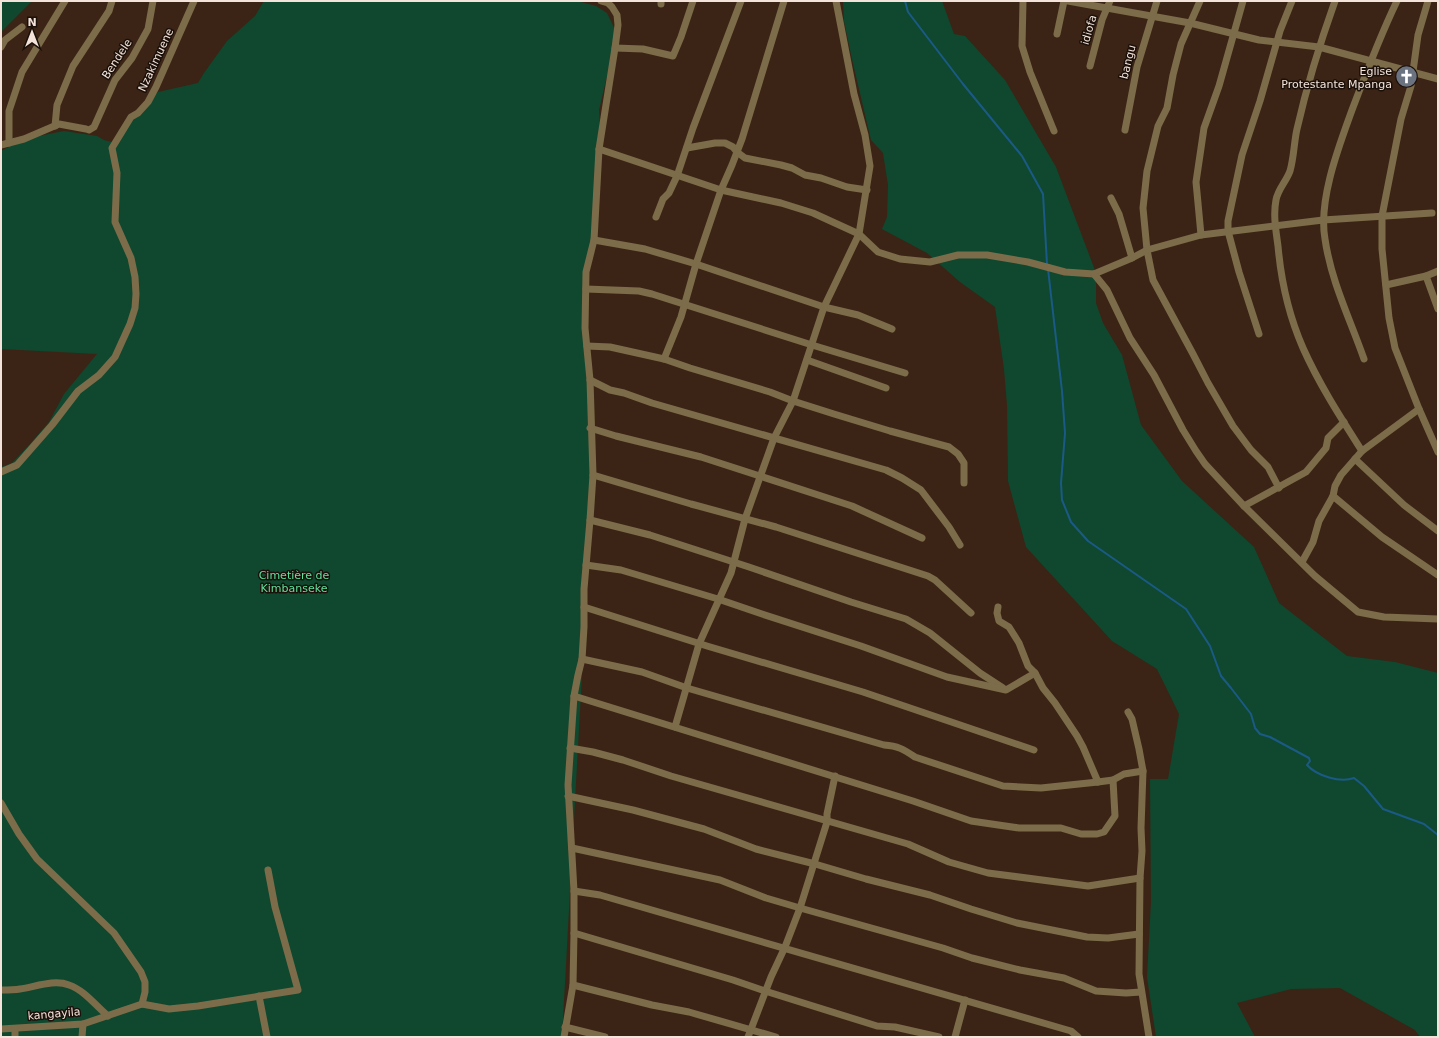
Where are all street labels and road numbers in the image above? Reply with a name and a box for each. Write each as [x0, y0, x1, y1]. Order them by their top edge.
street label: idiofa [1079, 14, 1099, 46]
street label: Nzakimuene [136, 26, 176, 94]
street label: Bendele [99, 36, 135, 81]
street label: bangu [1118, 44, 1138, 80]
street label: kangayila [27, 1005, 81, 1023]

